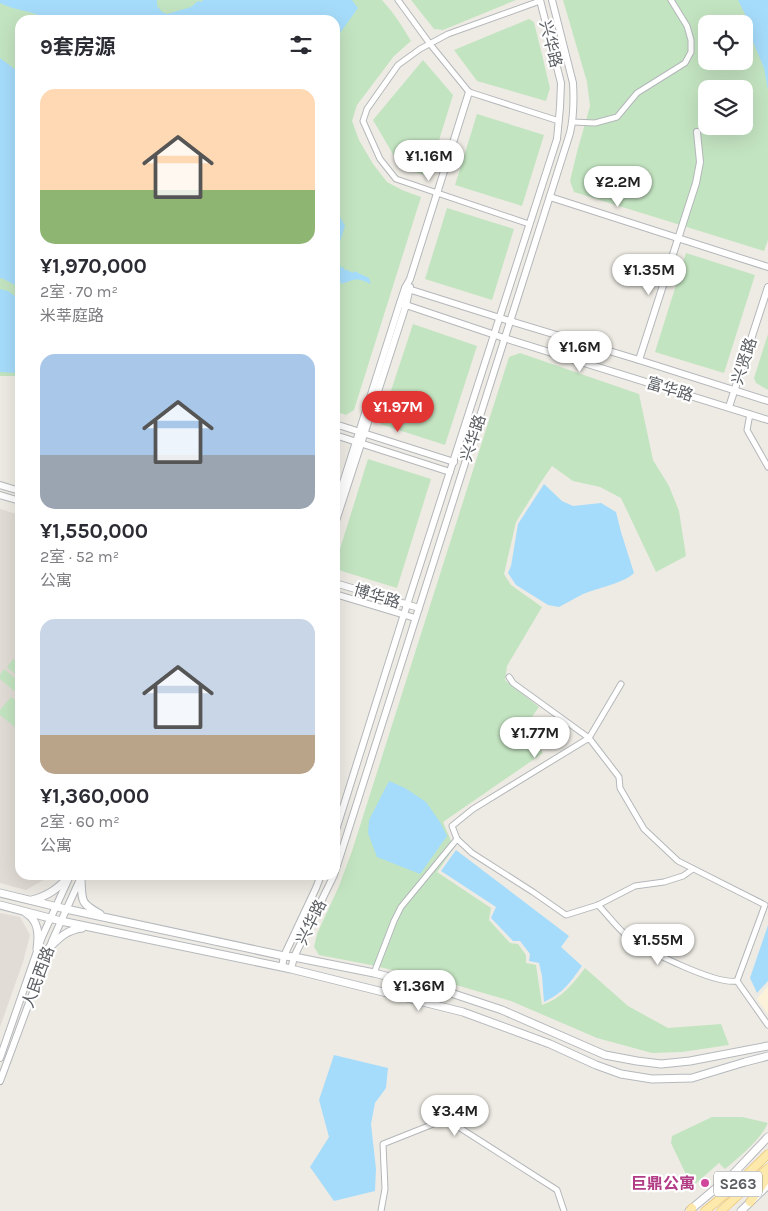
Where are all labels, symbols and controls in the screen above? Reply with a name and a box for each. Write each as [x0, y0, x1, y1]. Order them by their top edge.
map controls [698, 15, 753, 135]
button: locate [698, 15, 753, 70]
street label: 兴华路 [536, 18, 566, 70]
icon: filters [287, 31, 315, 59]
text: 9套房源 [40, 35, 116, 59]
button: layers [698, 80, 753, 135]
icon: home [133, 122, 223, 212]
pin: ¥1.16M [388, 140, 470, 182]
text: ¥1.16M [405, 146, 453, 165]
pin: ¥2.2M [583, 166, 653, 208]
text: ¥2.2M [595, 172, 641, 191]
text: ¥1,970,000 [40, 254, 147, 278]
pin: ¥1.35M [608, 254, 690, 296]
text: ¥1.35M [623, 260, 675, 279]
text: 2室 · 70 m² [40, 282, 118, 301]
text: 米莘庭路 [40, 306, 104, 325]
pin: ¥1.6M [545, 330, 615, 373]
street label: 兴贤路 [728, 335, 760, 387]
text: ¥1.6M [559, 337, 601, 356]
street label: 富华路 [644, 373, 696, 405]
icon: home [133, 387, 223, 477]
pin: ¥1.97M [357, 390, 439, 433]
text: ¥1.97M [373, 397, 423, 416]
street label: 兴华路 [457, 412, 489, 464]
text: ¥1,550,000 [40, 519, 148, 543]
text: 2室 · 52 m² [40, 547, 119, 566]
text: 公寓 [40, 571, 72, 590]
street label: 博华路 [351, 580, 403, 612]
icon: home [133, 652, 223, 742]
pin: ¥1.77M [494, 716, 576, 759]
text: ¥1.77M [511, 723, 559, 742]
text: ¥1,360,000 [40, 784, 149, 808]
text: 2室 · 60 m² [40, 812, 120, 831]
text: 公寓 [40, 836, 72, 855]
street label: 兴华路 [292, 896, 330, 948]
pin: ¥1.55M [617, 924, 699, 966]
text: ¥1.55M [632, 930, 684, 949]
street label: 人民西路 [18, 944, 58, 1010]
pin: ¥1.36M [378, 970, 460, 1012]
text: ¥1.36M [393, 976, 445, 995]
pin: ¥3.4M [420, 1094, 490, 1137]
text: ¥3.4M [432, 1101, 478, 1120]
road number: S263 [714, 1172, 762, 1196]
place label: 巨鼎公寓 [631, 1174, 695, 1193]
marker: 巨鼎公寓 [699, 1177, 711, 1189]

